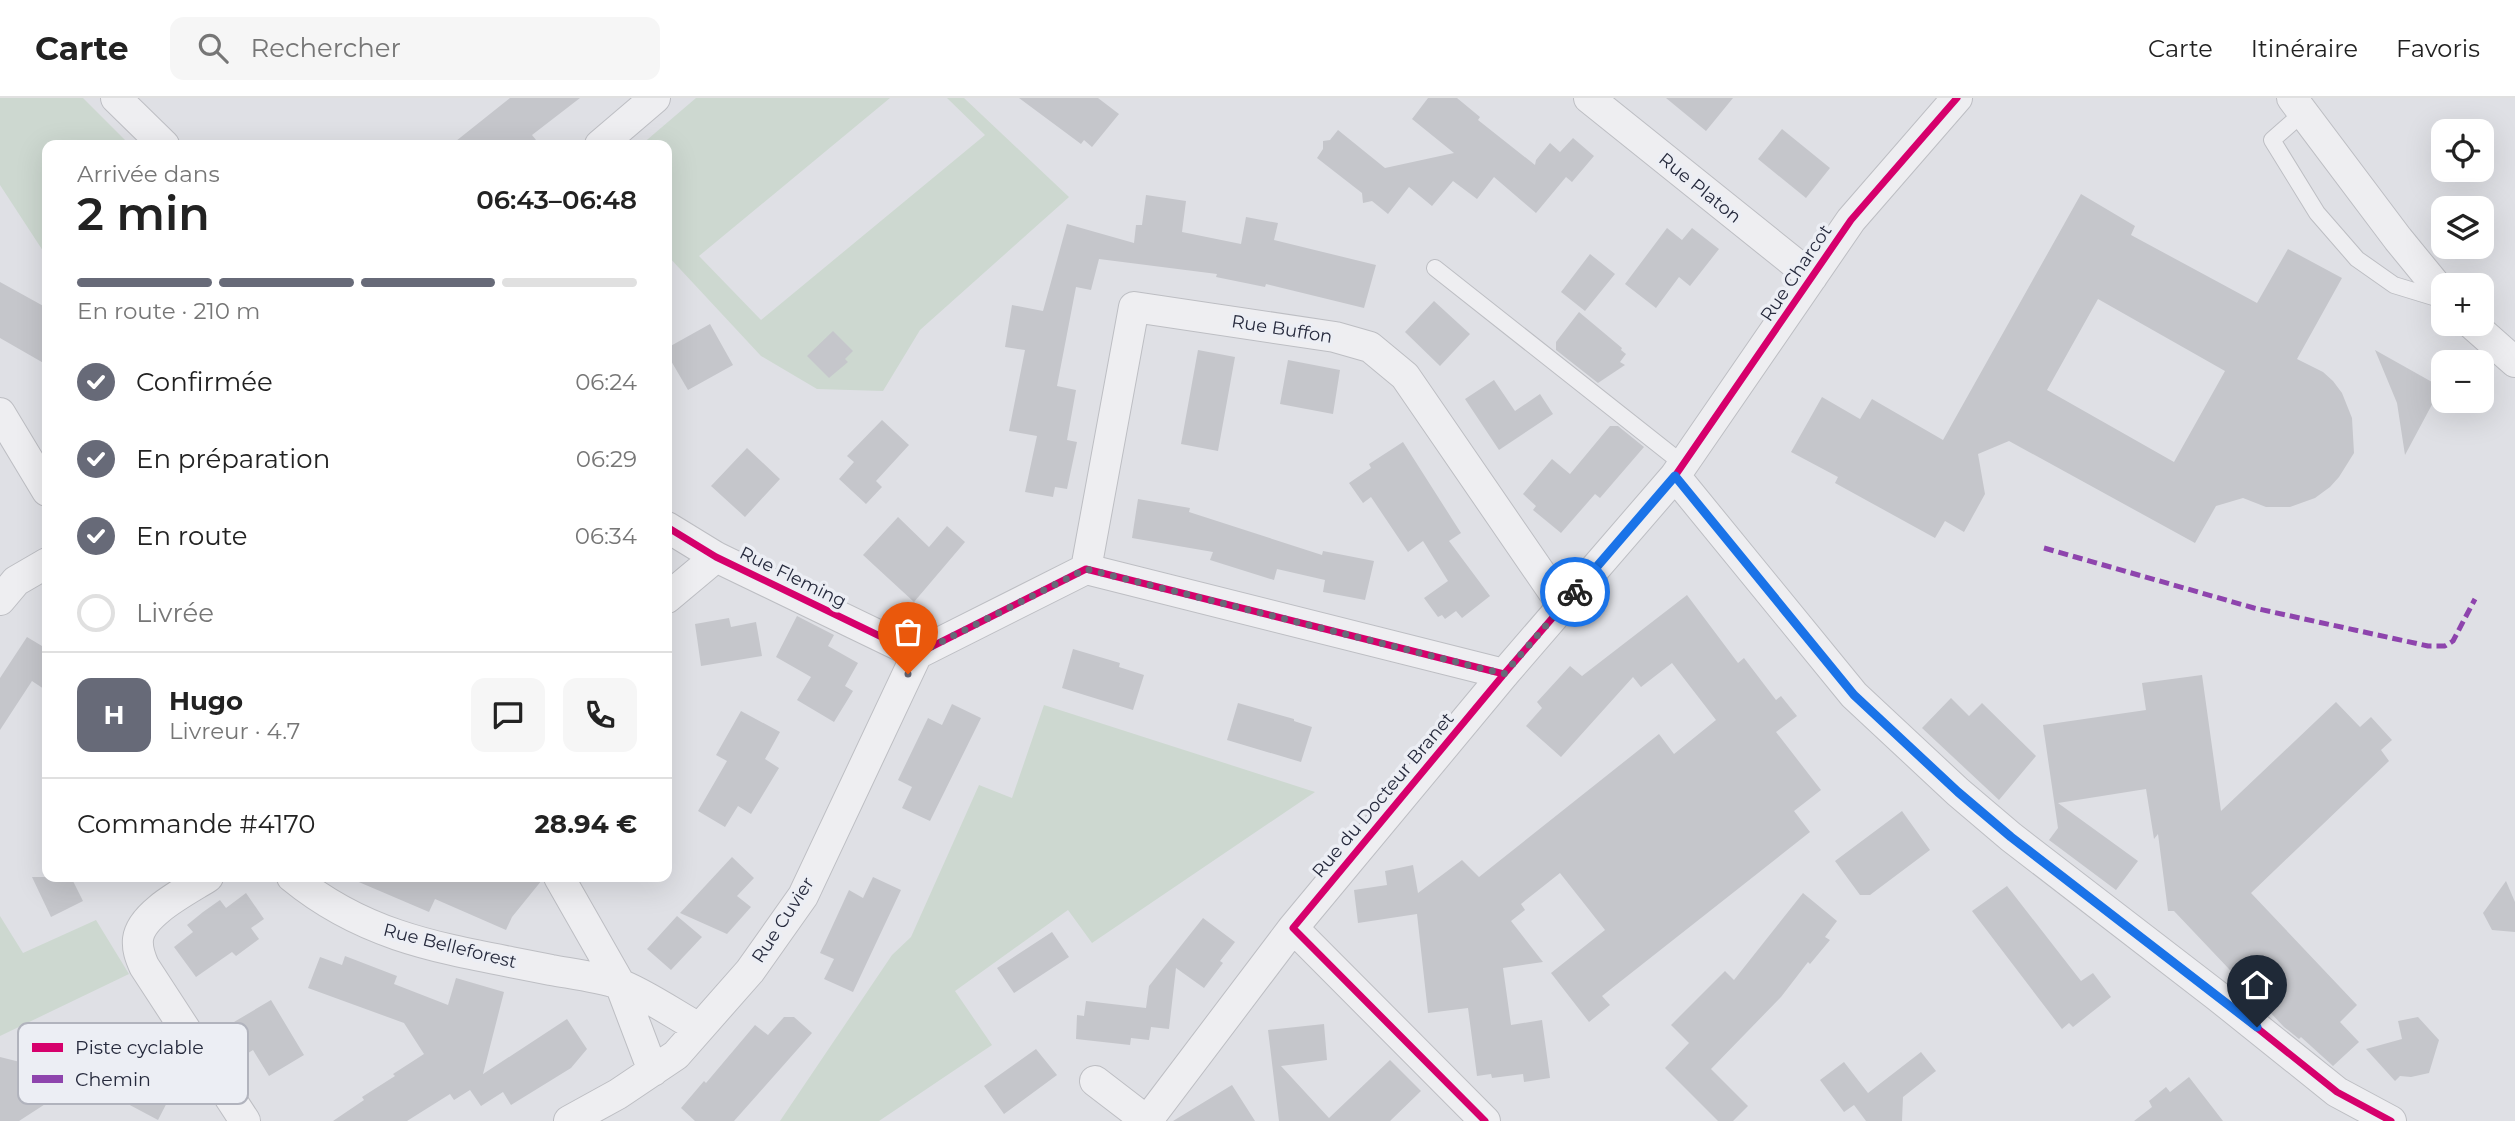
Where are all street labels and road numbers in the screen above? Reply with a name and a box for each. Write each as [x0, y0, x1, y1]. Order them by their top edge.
street label: Rue Platon [1654, 148, 1746, 228]
street label: Rue Charcot [1756, 221, 1836, 325]
street label: Rue Buffon [1230, 310, 1334, 348]
street label: Rue Fleming [736, 542, 850, 612]
street label: Rue du Docteur Branet [1307, 708, 1459, 882]
street label: Rue Cuvier [747, 873, 819, 967]
street label: Rue Belleforest [381, 919, 519, 973]

